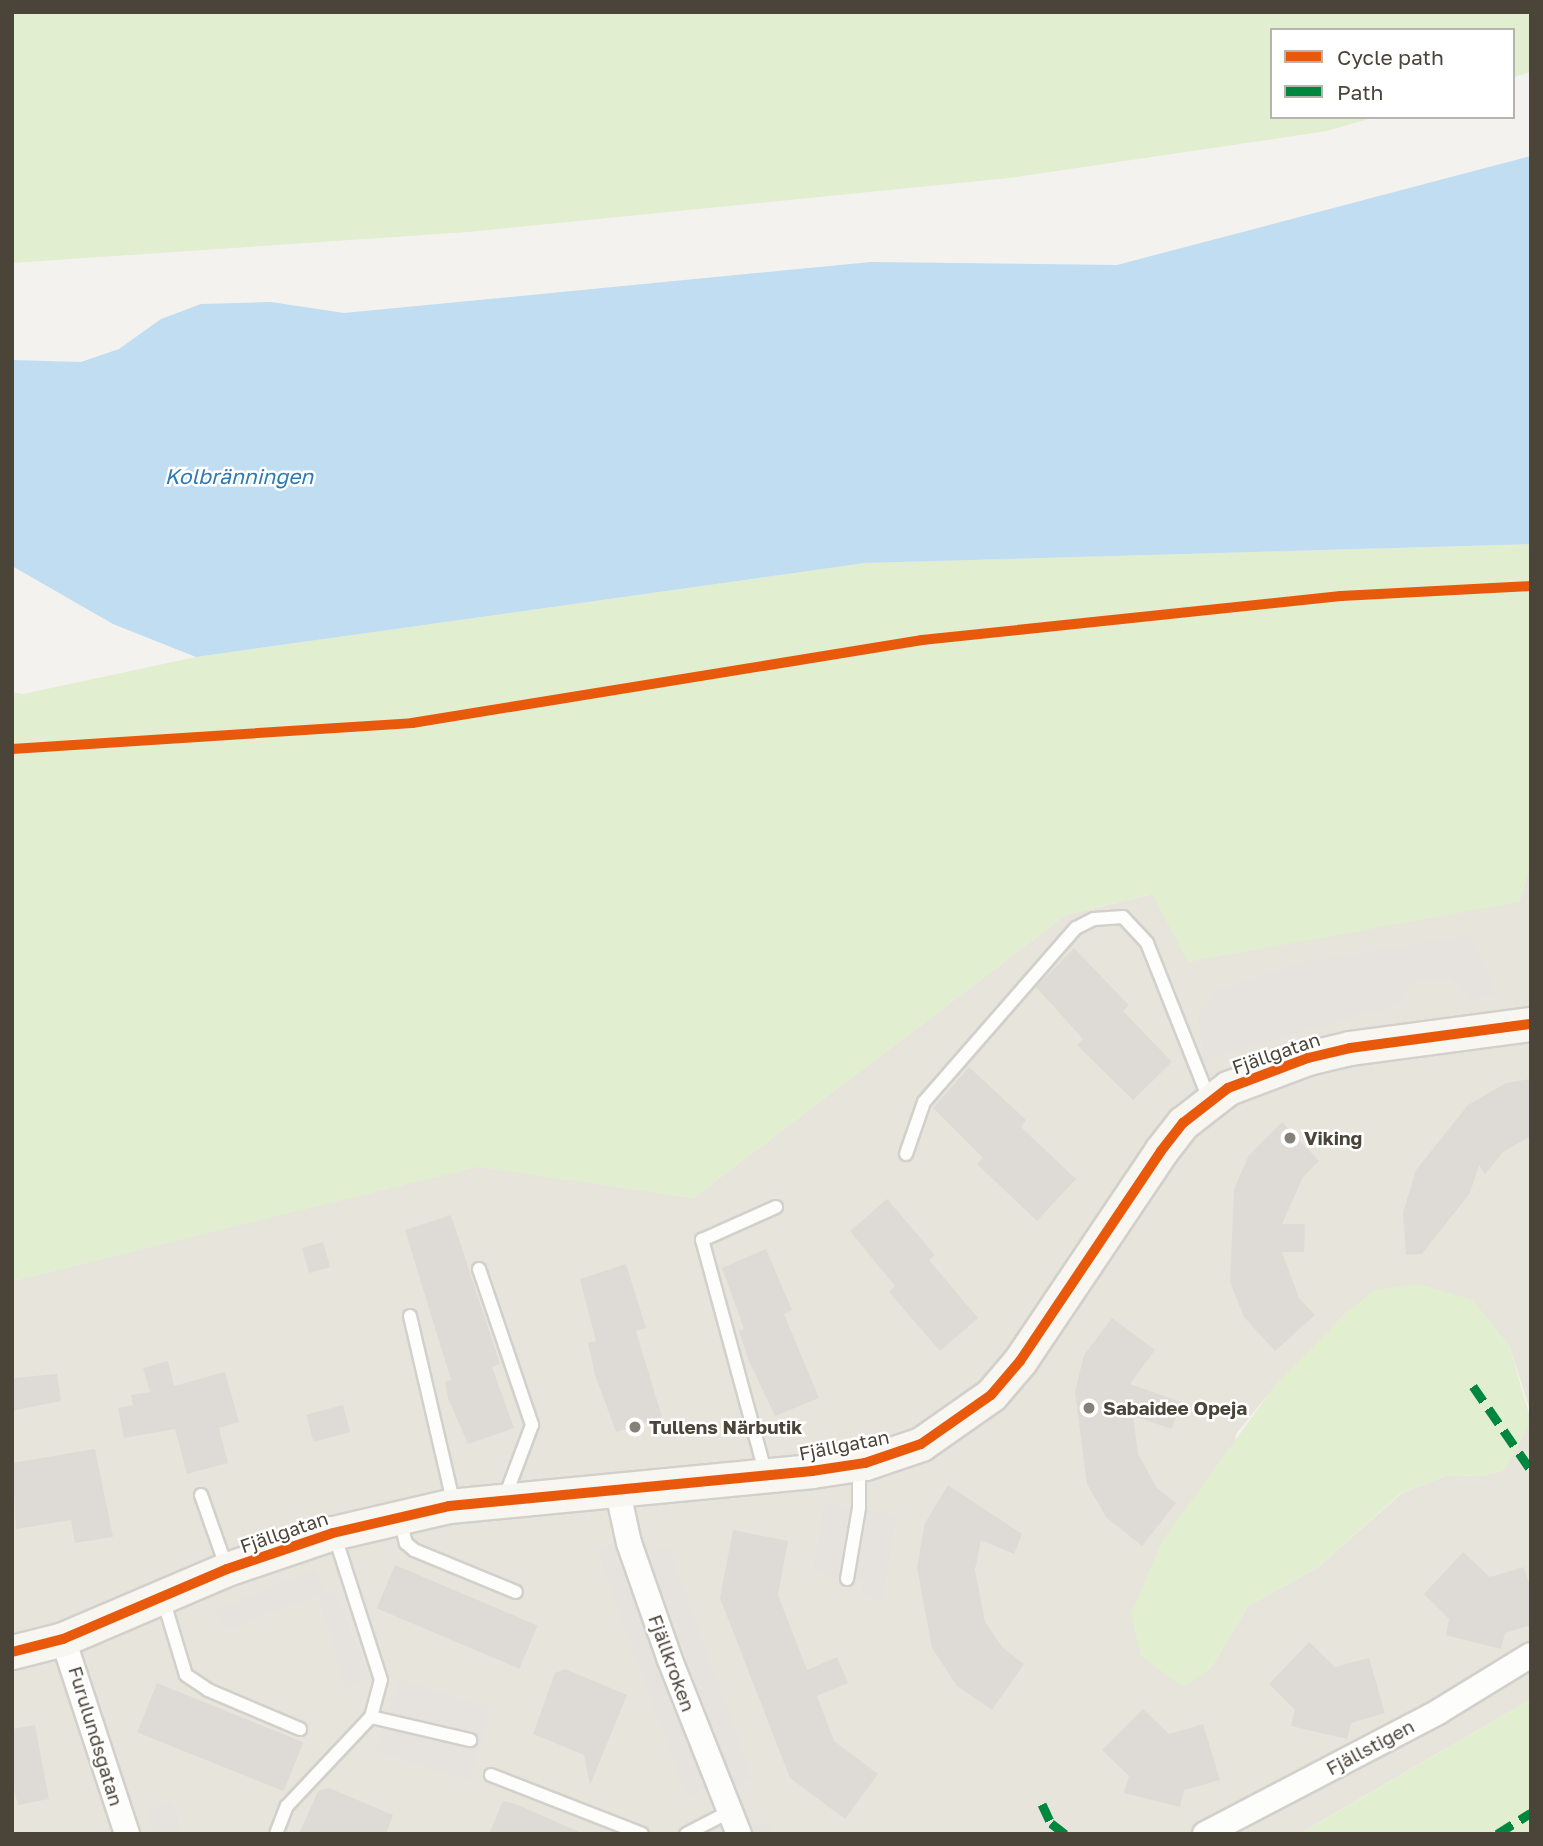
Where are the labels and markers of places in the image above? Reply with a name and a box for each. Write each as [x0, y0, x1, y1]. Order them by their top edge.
place label: Viking [1304, 1127, 1362, 1149]
marker: Viking [1282, 1130, 1298, 1146]
place label: Sabaidee Opeja [1103, 1397, 1247, 1419]
marker: Sabaidee Opeja [1081, 1400, 1097, 1416]
place label: Tullens Närbutik [649, 1416, 802, 1438]
marker: Tullens Närbutik [627, 1419, 643, 1435]

